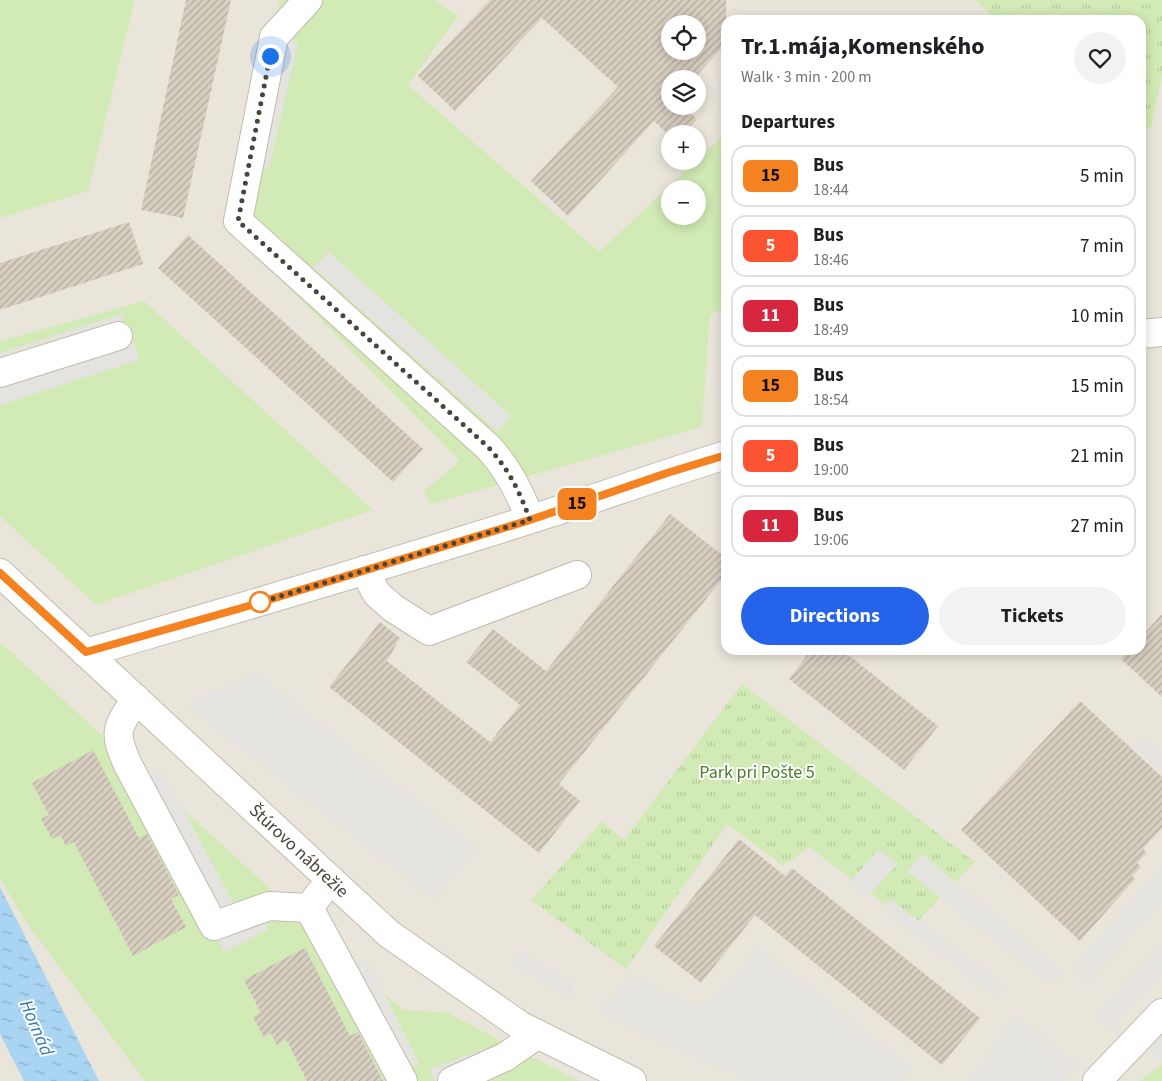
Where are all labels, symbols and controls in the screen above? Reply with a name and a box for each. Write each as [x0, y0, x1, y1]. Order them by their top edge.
map controls [661, 15, 706, 225]
button: locate [661, 15, 706, 60]
text: Tr.1.mája,Komenského [741, 29, 985, 64]
button: heart [1074, 32, 1126, 84]
your location [258, 44, 283, 69]
text: Walk · 3 min · 200 m [741, 66, 872, 88]
button: layers [661, 70, 706, 115]
text: Departures [741, 109, 835, 136]
button: + [661, 125, 706, 170]
text: Bus [813, 152, 844, 179]
text: 15 [761, 163, 780, 188]
text: 5 min [1080, 163, 1124, 190]
text: 18:44 [813, 179, 849, 201]
button: − [661, 180, 706, 225]
text: Bus [813, 222, 844, 249]
text: 5 [766, 233, 775, 258]
text: 7 min [1080, 233, 1124, 260]
text: 18:46 [813, 249, 849, 271]
text: Bus [813, 292, 844, 319]
text: 11 [761, 303, 780, 328]
text: 10 min [1070, 303, 1124, 330]
text: 18:49 [813, 319, 849, 341]
text: Bus [813, 362, 844, 389]
text: 15 [761, 373, 780, 398]
text: 15 min [1070, 373, 1124, 400]
text: 18:54 [813, 389, 849, 411]
text: Bus [813, 432, 844, 459]
text: 5 [766, 443, 775, 468]
text: 21 min [1070, 443, 1124, 470]
text: 19:00 [813, 459, 849, 481]
line badge: 15 [554, 488, 600, 520]
text: 15 [567, 491, 587, 516]
text: Bus [813, 502, 844, 529]
text: 11 [761, 513, 780, 538]
text: 27 min [1070, 513, 1124, 540]
text: 19:06 [813, 529, 849, 551]
button: Directions [741, 587, 929, 645]
button: Tickets [939, 587, 1126, 645]
unlabelled marker [249, 591, 271, 613]
park label: Park pri Pošte 5 [699, 760, 815, 785]
street label: Štúrovo nábrežie [244, 798, 354, 903]
water label: Hornád [12, 996, 60, 1061]

